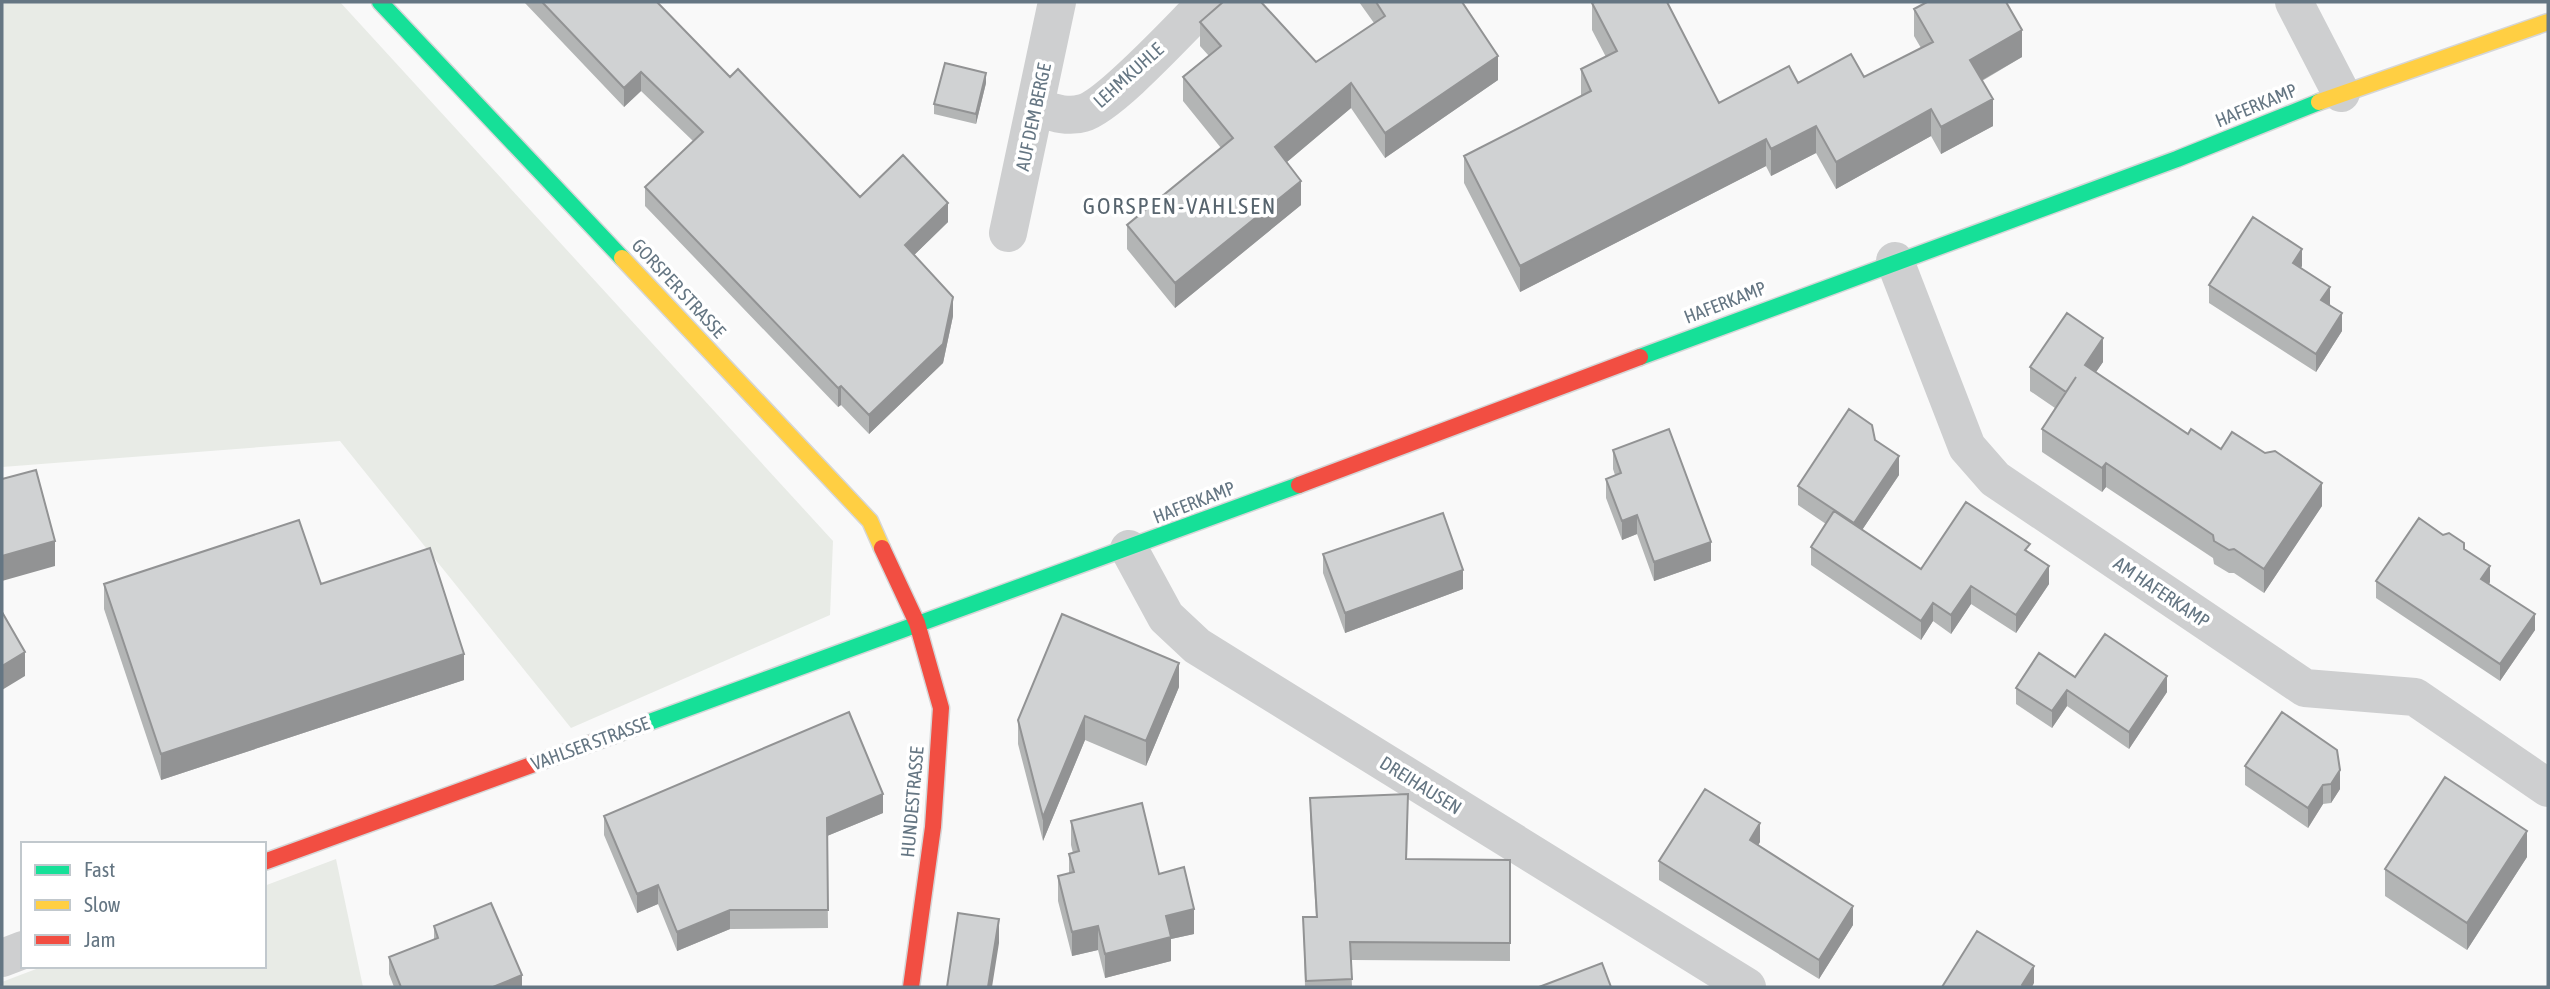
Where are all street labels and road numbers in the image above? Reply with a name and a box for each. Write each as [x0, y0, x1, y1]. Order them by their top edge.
street label: LEHMKUHLE [1089, 38, 1167, 112]
street label: AUF DEM BERGE [1011, 61, 1055, 173]
street label: HAFERKAMP [2212, 79, 2300, 131]
street label: GORSPER STRASSE [628, 234, 730, 342]
street label: HAFERKAMP [1681, 276, 1769, 328]
street label: HAFERKAMP [1150, 476, 1238, 528]
street label: AM HAFERKAMP [2110, 552, 2214, 632]
street label: VAHLSER STRASSE [528, 711, 652, 775]
street label: HUNDESTRASSE [896, 746, 928, 858]
street label: DREIHAUSEN [1376, 751, 1466, 819]

